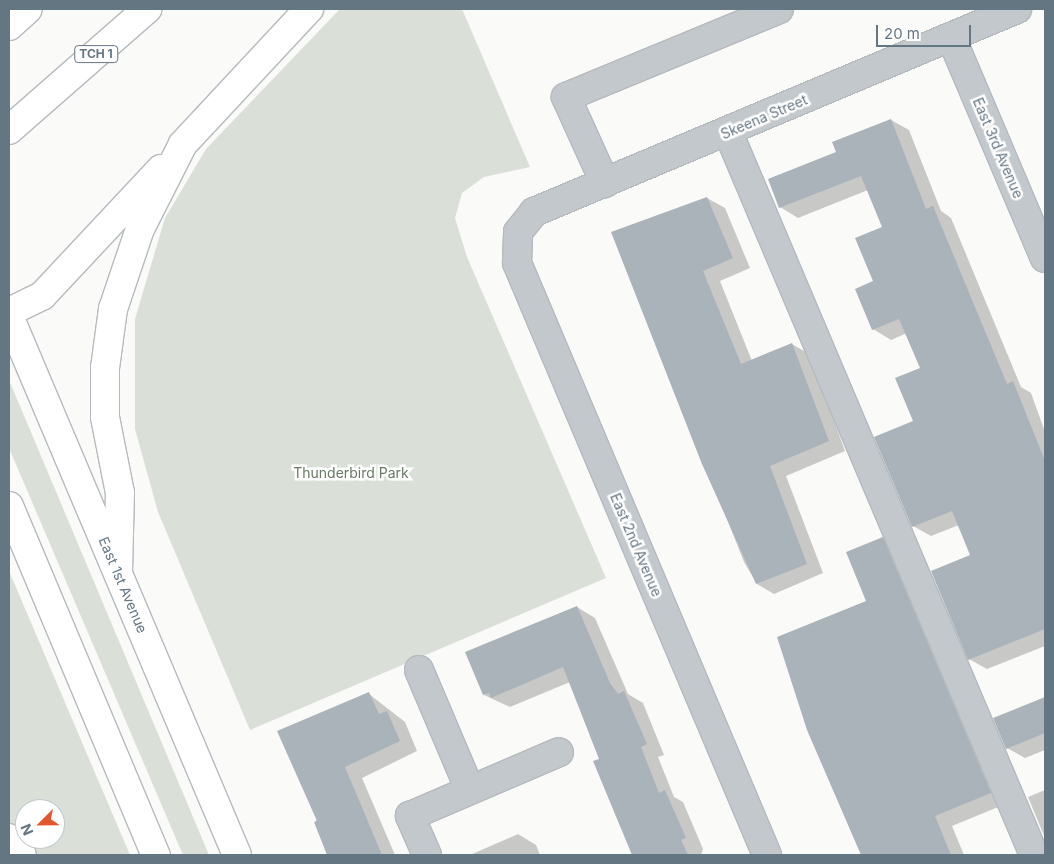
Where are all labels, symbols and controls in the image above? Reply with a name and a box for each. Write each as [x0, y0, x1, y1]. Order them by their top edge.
scale bar [879, 15, 974, 47]
text: 20 m [884, 24, 920, 43]
road number: TCH 1 [74, 44, 118, 64]
street label: Skeena Street [718, 91, 810, 143]
street label: East 3rd Avenue [969, 95, 1027, 201]
park label: Thunderbird Park [293, 465, 409, 481]
street label: East 2nd Avenue [607, 491, 665, 599]
street label: East 1st Avenue [95, 534, 151, 636]
north arrow [15, 799, 65, 849]
text: N [17, 821, 37, 838]

